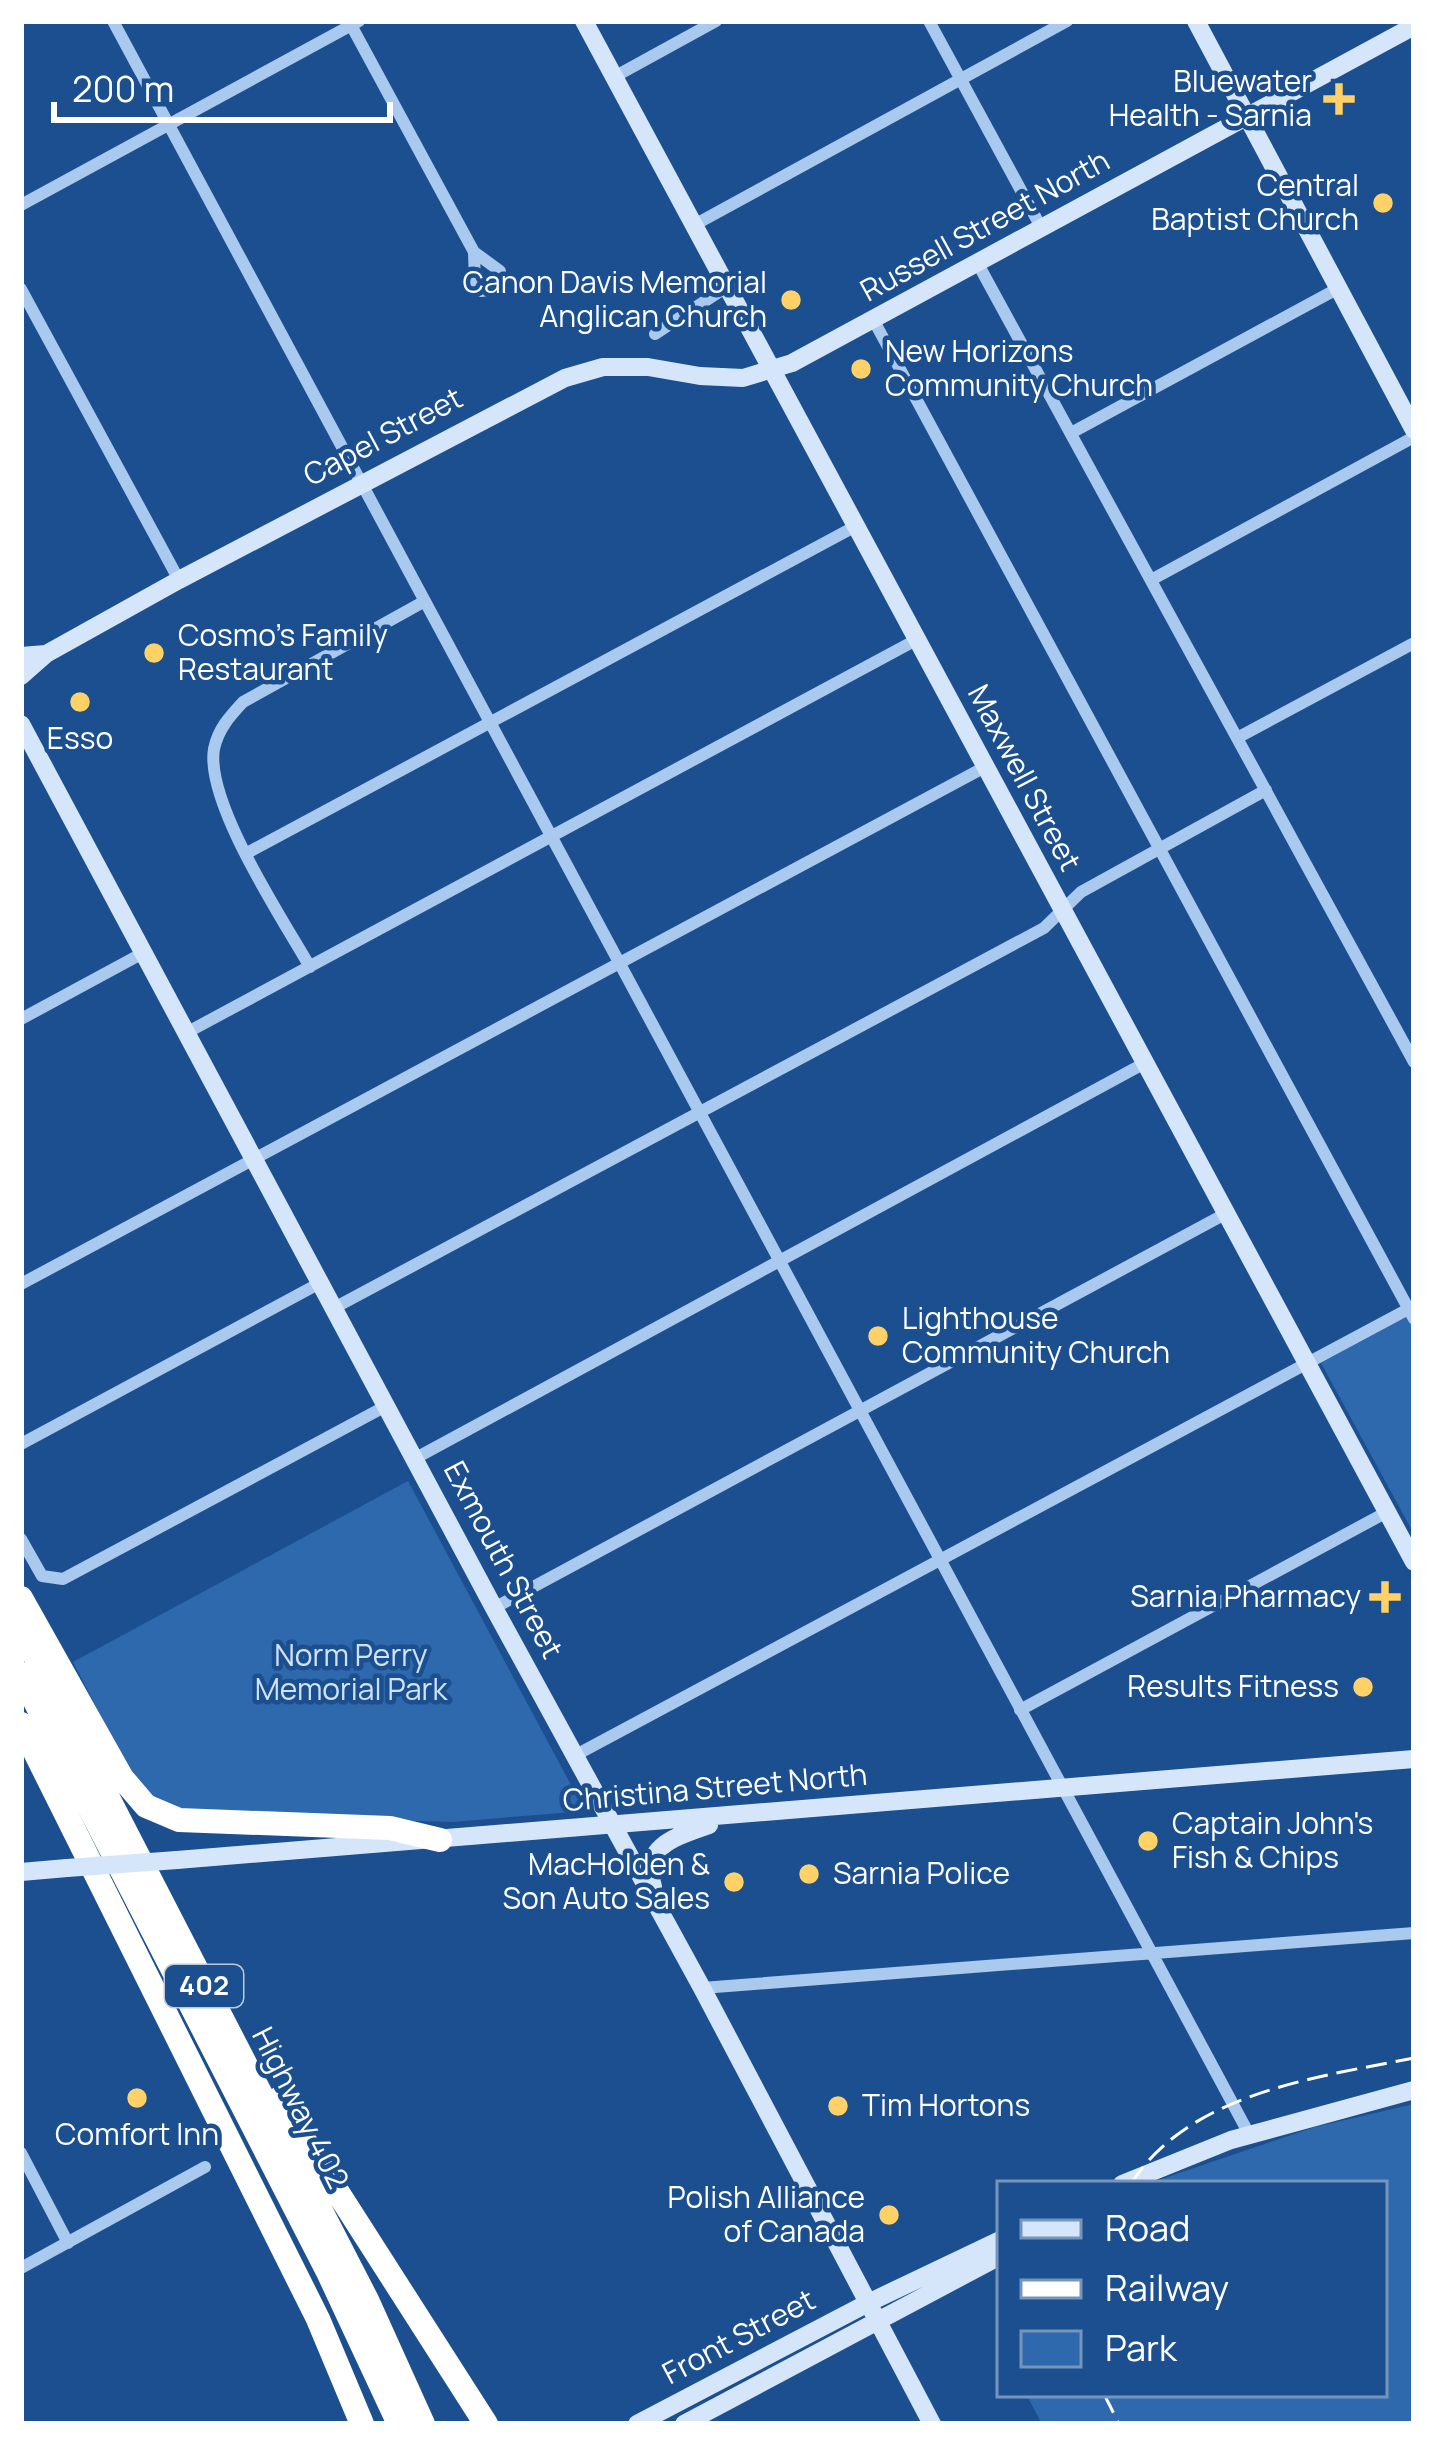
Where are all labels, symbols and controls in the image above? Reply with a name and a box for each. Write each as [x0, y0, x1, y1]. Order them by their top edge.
scale bar [54, 48, 390, 122]
place label: Bluewater Health - Sarnia [1109, 60, 1312, 135]
text: 200 m [72, 64, 174, 113]
marker: Bluewater Health - Sarnia [1323, 83, 1355, 115]
street label: Russell Street North [852, 139, 1116, 310]
place label: Central Baptist Church [1151, 164, 1359, 239]
marker: Central Baptist Church [1370, 190, 1396, 216]
place label: Canon Davis Memorial Anglican Church [463, 261, 767, 336]
marker: Canon Davis Memorial Anglican Church [778, 287, 804, 313]
place label: New Horizons Community Church [885, 330, 1153, 405]
marker: New Horizons Community Church [848, 356, 874, 382]
street label: Capel Street [296, 377, 469, 495]
place label: Cosmo's Family Restaurant [178, 614, 388, 689]
marker: Cosmo's Family Restaurant [141, 640, 167, 666]
street label: Maxwell Street [959, 677, 1092, 878]
marker: Esso [67, 689, 93, 715]
place label: Esso [47, 717, 113, 758]
place label: Lighthouse Community Church [902, 1297, 1170, 1372]
marker: Lighthouse Community Church [865, 1323, 891, 1349]
street label: Exmouth Street [435, 1454, 574, 1665]
place label: Sarnia Pharmacy [1130, 1575, 1361, 1616]
marker: Sarnia Pharmacy [1372, 1584, 1398, 1610]
park label: Norm Perry Memorial Park [255, 1634, 448, 1709]
place label: Results Fitness [1127, 1665, 1339, 1706]
marker: Results Fitness [1350, 1674, 1376, 1700]
street label: Christina Street North [561, 1753, 869, 1820]
place label: Captain John's Fish & Chips [1172, 1802, 1373, 1877]
marker: Captain John's Fish & Chips [1135, 1828, 1161, 1854]
place label: MacHolden & Son Auto Sales [503, 1843, 710, 1918]
place label: Sarnia Police [833, 1852, 1010, 1893]
marker: Sarnia Police [796, 1861, 822, 1887]
marker: MacHolden & Son Auto Sales [721, 1869, 747, 1895]
road number: 402 [165, 1965, 243, 2007]
street label: Highway 402 [243, 2020, 360, 2195]
place label: Tim Hortons [862, 2084, 1030, 2125]
marker: Comfort Inn [124, 2085, 150, 2111]
marker: Tim Hortons [825, 2093, 851, 2119]
place label: Comfort Inn [55, 2113, 219, 2154]
place label: Polish Alliance of Canada [668, 2176, 865, 2251]
legend [997, 2181, 1387, 2397]
marker: Polish Alliance of Canada [876, 2202, 902, 2228]
text: Road [1105, 2203, 1190, 2252]
text: Railway [1105, 2263, 1229, 2312]
street label: Front Street [655, 2278, 822, 2393]
text: Park [1105, 2323, 1178, 2372]

